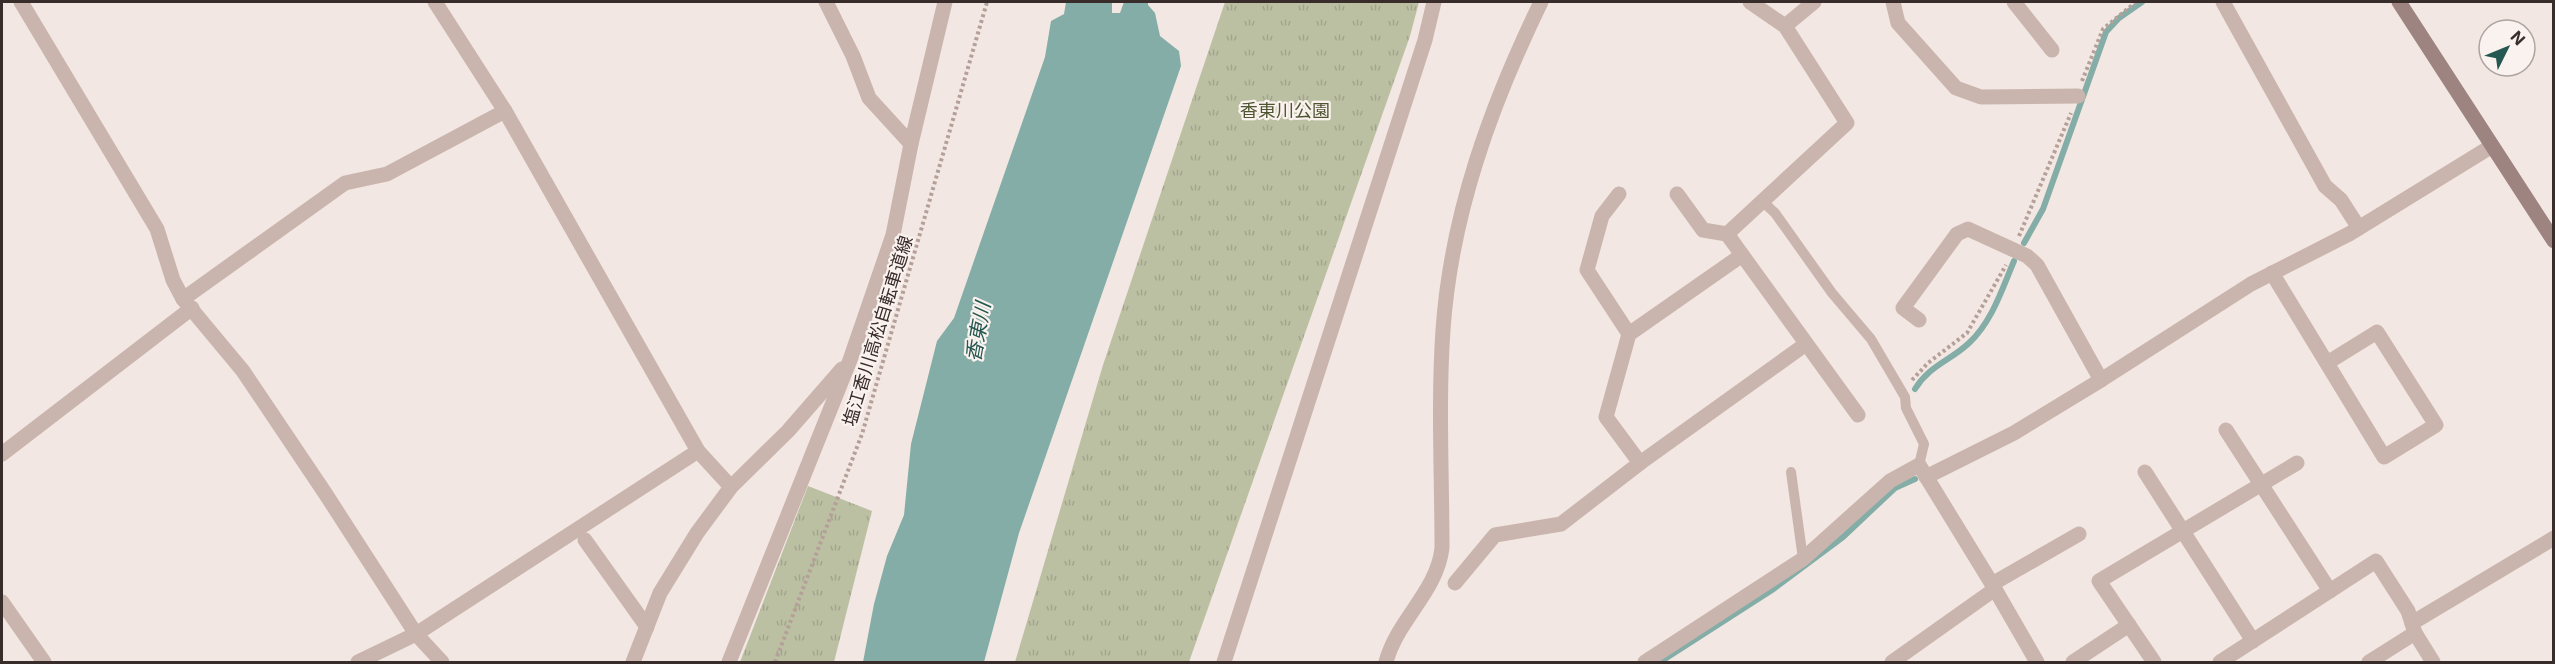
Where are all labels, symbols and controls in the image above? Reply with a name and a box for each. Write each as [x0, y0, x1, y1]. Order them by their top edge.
north arrow [2477, 18, 2537, 78]
text: N [2506, 26, 2529, 49]
park label: 香東川公園 [1240, 100, 1330, 121]
street label: 塩江香川高松自転車道線 [839, 233, 917, 429]
water label: 香東川 [961, 298, 995, 364]

